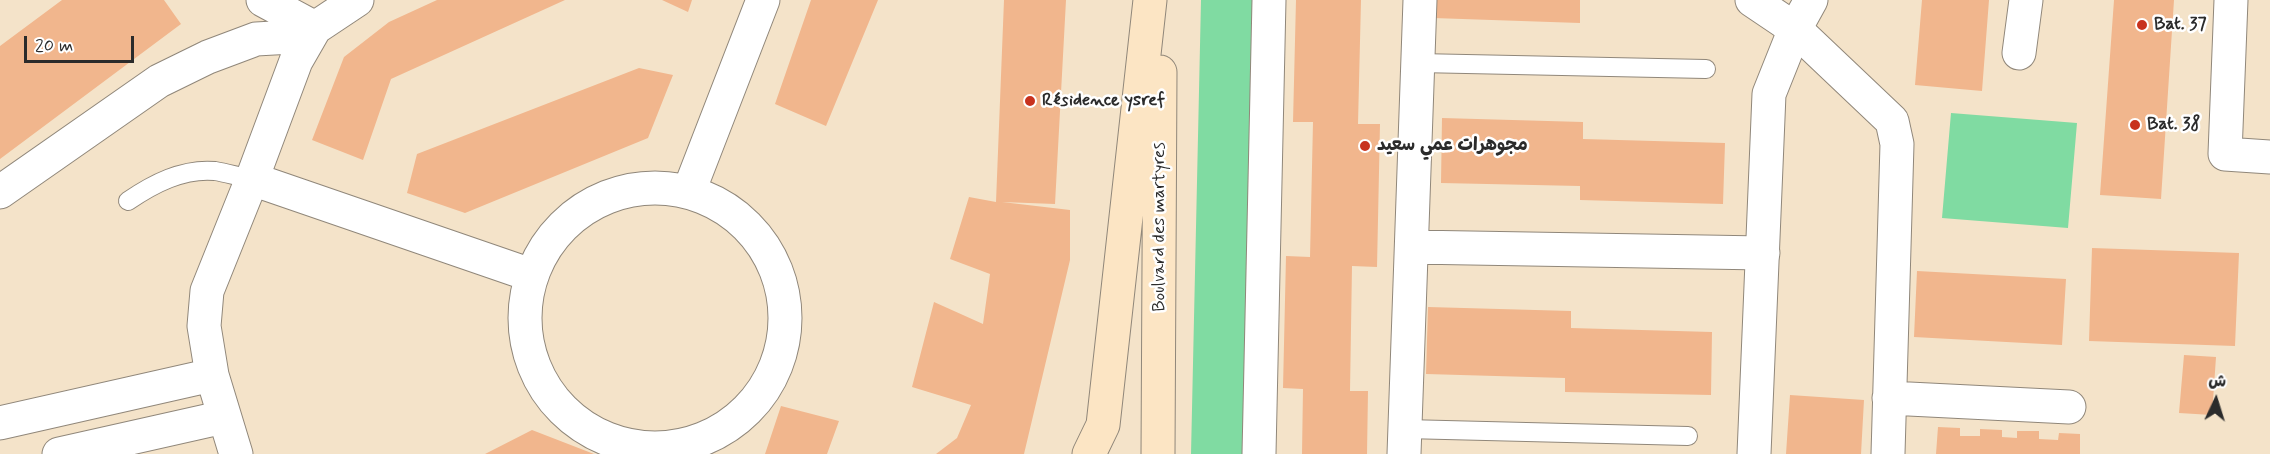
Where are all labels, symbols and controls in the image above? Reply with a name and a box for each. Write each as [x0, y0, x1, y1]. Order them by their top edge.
place label: Bat. 37 [2154, 14, 2206, 36]
marker: Bat. 37 [2135, 18, 2149, 32]
scale bar [27, 24, 136, 62]
text: 20 m [35, 34, 73, 58]
place label: Résidence ysref [1042, 90, 1165, 112]
marker: Résidence ysref [1023, 94, 1037, 108]
place label: Bat. 38 [2147, 114, 2200, 136]
marker: Bat. 38 [2128, 118, 2142, 132]
place label: مجوهرات عمي سعيد [1377, 135, 1528, 157]
marker: مجوهرات عمي سعيد [1358, 139, 1372, 153]
street label: Boulvard des martyres [1149, 142, 1171, 312]
north arrow [2186, 370, 2246, 430]
text: ش [2208, 370, 2227, 393]

